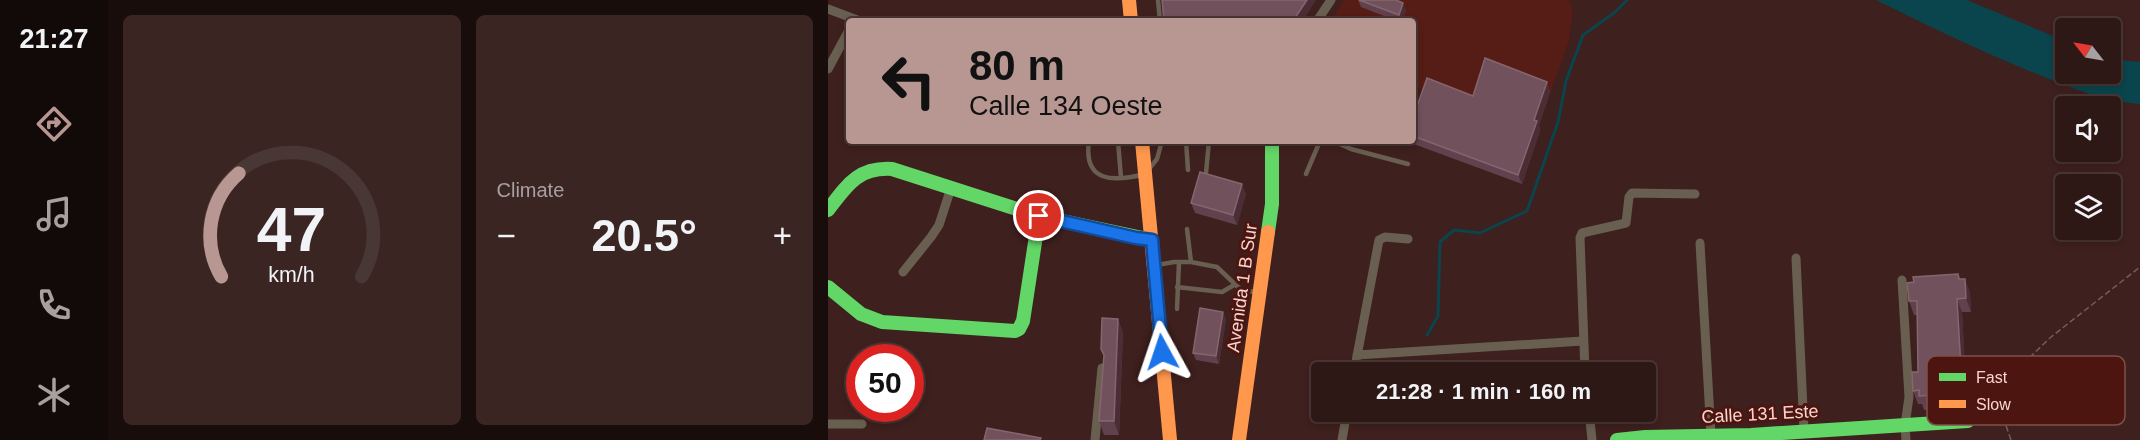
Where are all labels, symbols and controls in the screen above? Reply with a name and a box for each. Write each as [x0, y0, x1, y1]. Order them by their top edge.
north arrow [2055, 18, 2121, 84]
map controls [2055, 18, 2121, 240]
text: 21:27 [19, 24, 89, 54]
icon: left [870, 42, 948, 120]
text: 80 m [969, 42, 1065, 89]
text: Calle 134 Oeste [969, 91, 1163, 121]
button: sound [2055, 96, 2121, 162]
icon: directions [33, 103, 75, 145]
button: layers [2055, 174, 2121, 240]
text: Climate [497, 179, 564, 201]
pin [1013, 190, 1064, 241]
icon: music [33, 193, 75, 235]
text: 47 [257, 195, 326, 264]
icon: arrive [1022, 199, 1055, 232]
text: 20.5° [591, 210, 697, 261]
text: − [497, 217, 516, 254]
text: + [773, 217, 792, 254]
street label: Avenida 1 B Sur [1223, 222, 1261, 354]
text: km/h [269, 263, 315, 287]
icon: phone [33, 284, 75, 326]
position arrow [1130, 320, 1194, 384]
speed limit sign: 50 [846, 344, 924, 422]
legend [1927, 356, 2125, 425]
text: Fast [1976, 369, 2008, 386]
icon: climate [33, 374, 75, 416]
text: 21:28 · 1 min · 160 m [1376, 379, 1591, 404]
text: Slow [1976, 396, 2011, 413]
street label: Calle 131 Este [1701, 401, 1819, 427]

